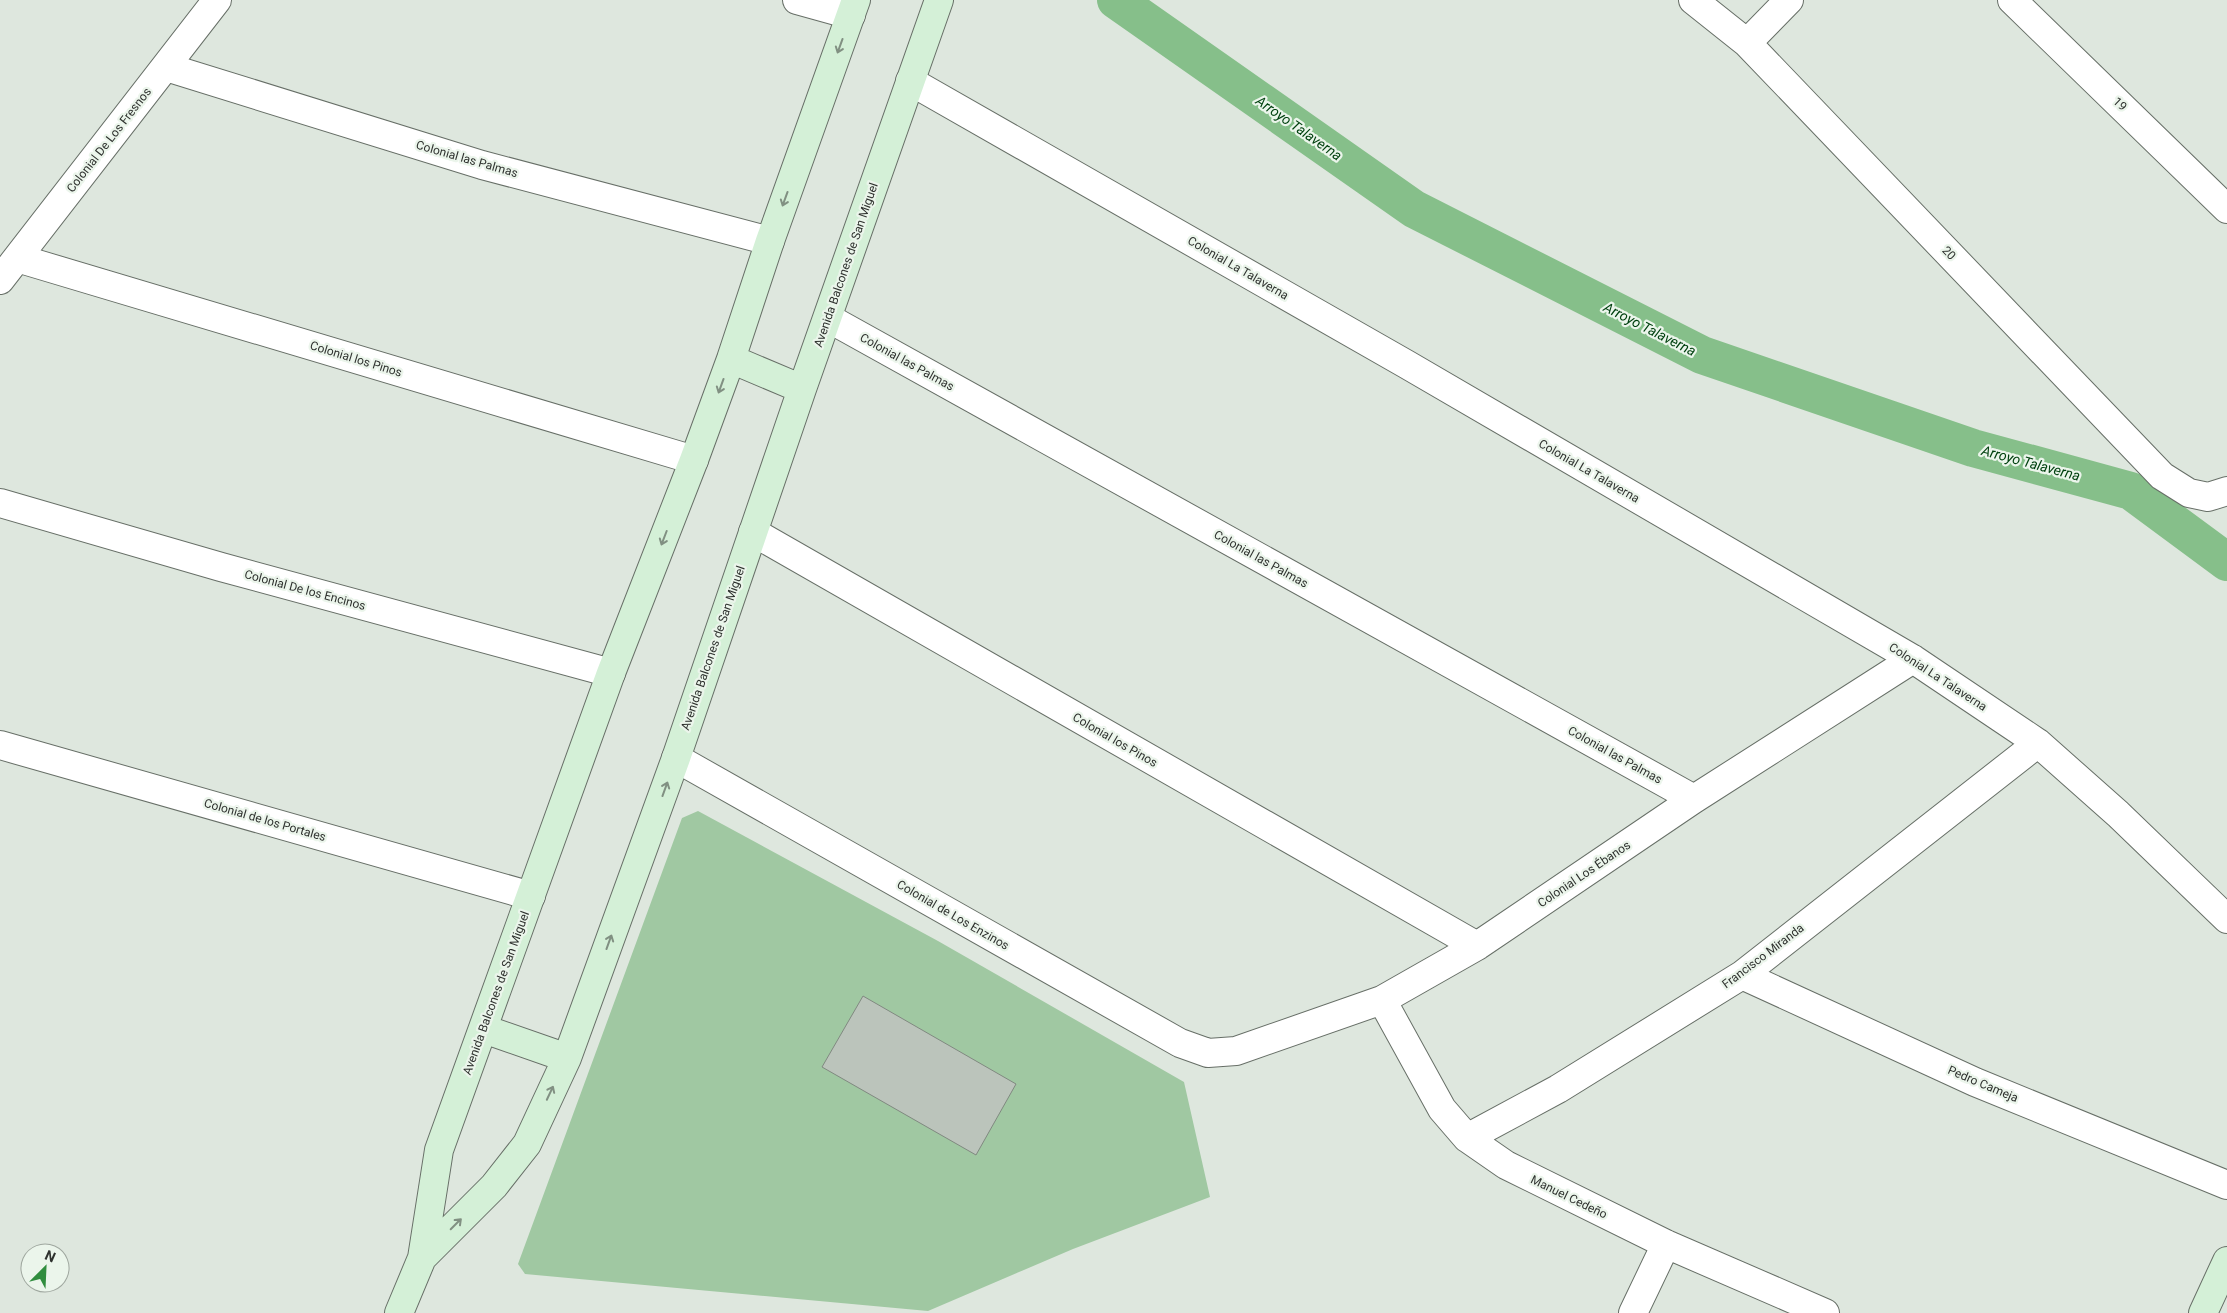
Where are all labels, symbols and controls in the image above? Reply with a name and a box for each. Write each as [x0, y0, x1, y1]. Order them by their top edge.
one-way arrow [834, 38, 844, 54]
street label: Colonial De Los Fresnos [64, 85, 154, 195]
water label: Arroyo Talaverna [1252, 92, 1345, 164]
street label: 19 [2110, 94, 2130, 114]
street label: Colonial las Palmas [415, 138, 519, 180]
street label: Avenida Balcones de San Miguel [811, 181, 881, 349]
one-way arrow [780, 191, 789, 206]
street label: Colonial La Talaverna [1185, 233, 1291, 303]
street label: 20 [1939, 243, 1959, 263]
water label: Arroyo Talaverna [1600, 298, 1699, 359]
street label: Colonial las Palmas [858, 330, 956, 394]
street label: Colonial los Pinos [308, 338, 404, 380]
one-way arrow [716, 378, 725, 393]
street label: Colonial La Talaverna [1536, 436, 1642, 506]
water label: Arroyo Talaverna [1979, 442, 2082, 484]
street label: Colonial las Palmas [1212, 527, 1310, 591]
one-way arrow [659, 530, 668, 545]
street label: Avenida Balcones de San Miguel [678, 564, 748, 732]
street label: Colonial De los Encinos [243, 567, 367, 613]
street label: Colonial La Talaverna [1886, 640, 1990, 714]
street label: Colonial los Pinos [1070, 710, 1160, 770]
street label: Colonial las Palmas [1566, 723, 1664, 787]
one-way arrow [660, 781, 670, 797]
street label: Colonial de los Portales [202, 796, 328, 844]
street label: Colonial Los Ébanos [1535, 837, 1633, 910]
street label: Colonial de Los Enzinos [895, 877, 1011, 953]
street label: Avenida Balcones de San Miguel [460, 909, 532, 1077]
street label: Francisco Miranda [1719, 921, 1807, 991]
one-way arrow [605, 934, 614, 950]
street label: Pedro Cameja [1946, 1063, 2020, 1105]
one-way arrow [546, 1086, 556, 1101]
street label: Manuel Cedeño [1529, 1172, 1610, 1222]
one-way arrow [450, 1218, 462, 1230]
north arrow [20, 1243, 70, 1293]
text: N [43, 1247, 58, 1265]

